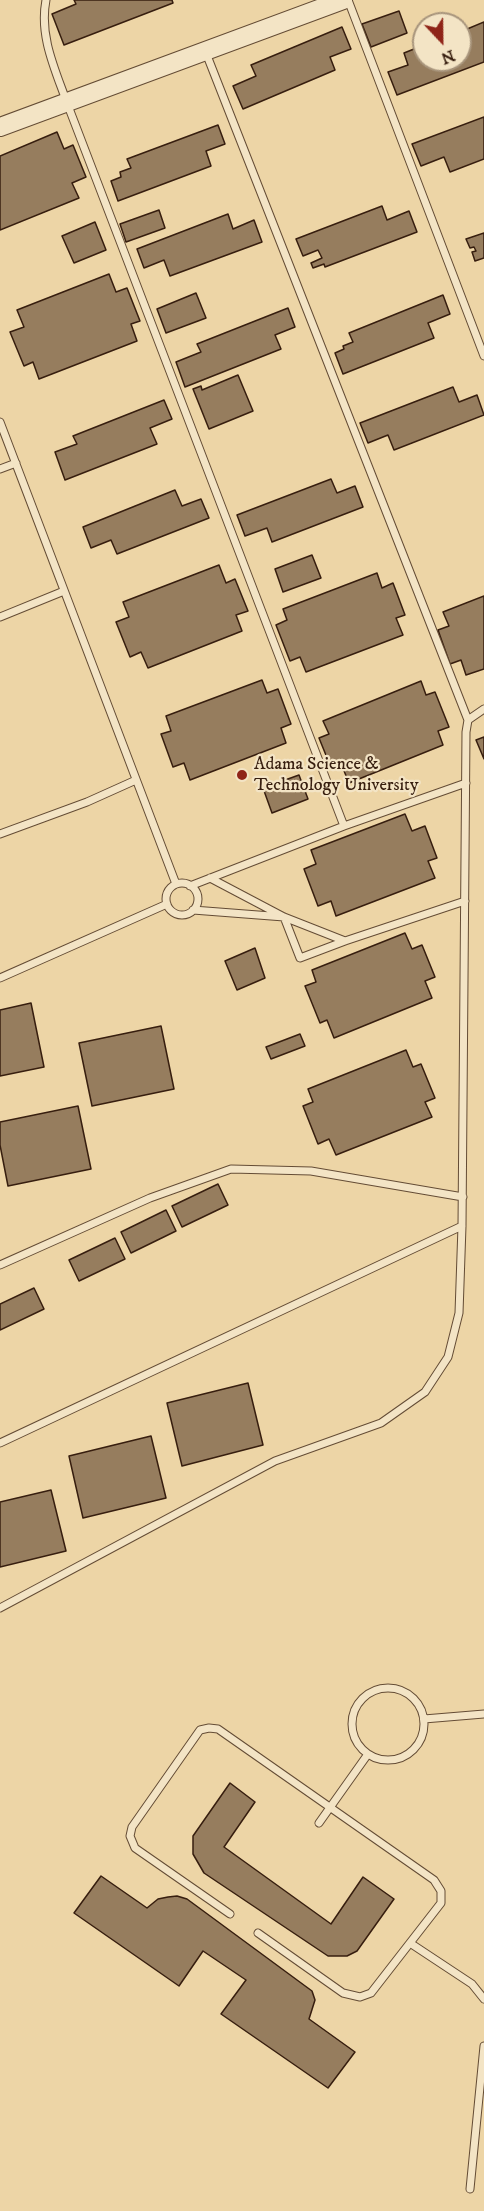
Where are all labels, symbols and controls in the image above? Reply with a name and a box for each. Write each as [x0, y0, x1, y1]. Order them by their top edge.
north arrow [412, 12, 472, 72]
text: N [438, 45, 458, 69]
place label: Adama Science & Technology University [254, 754, 418, 796]
marker: Adama Science & Technology University [235, 768, 249, 782]

